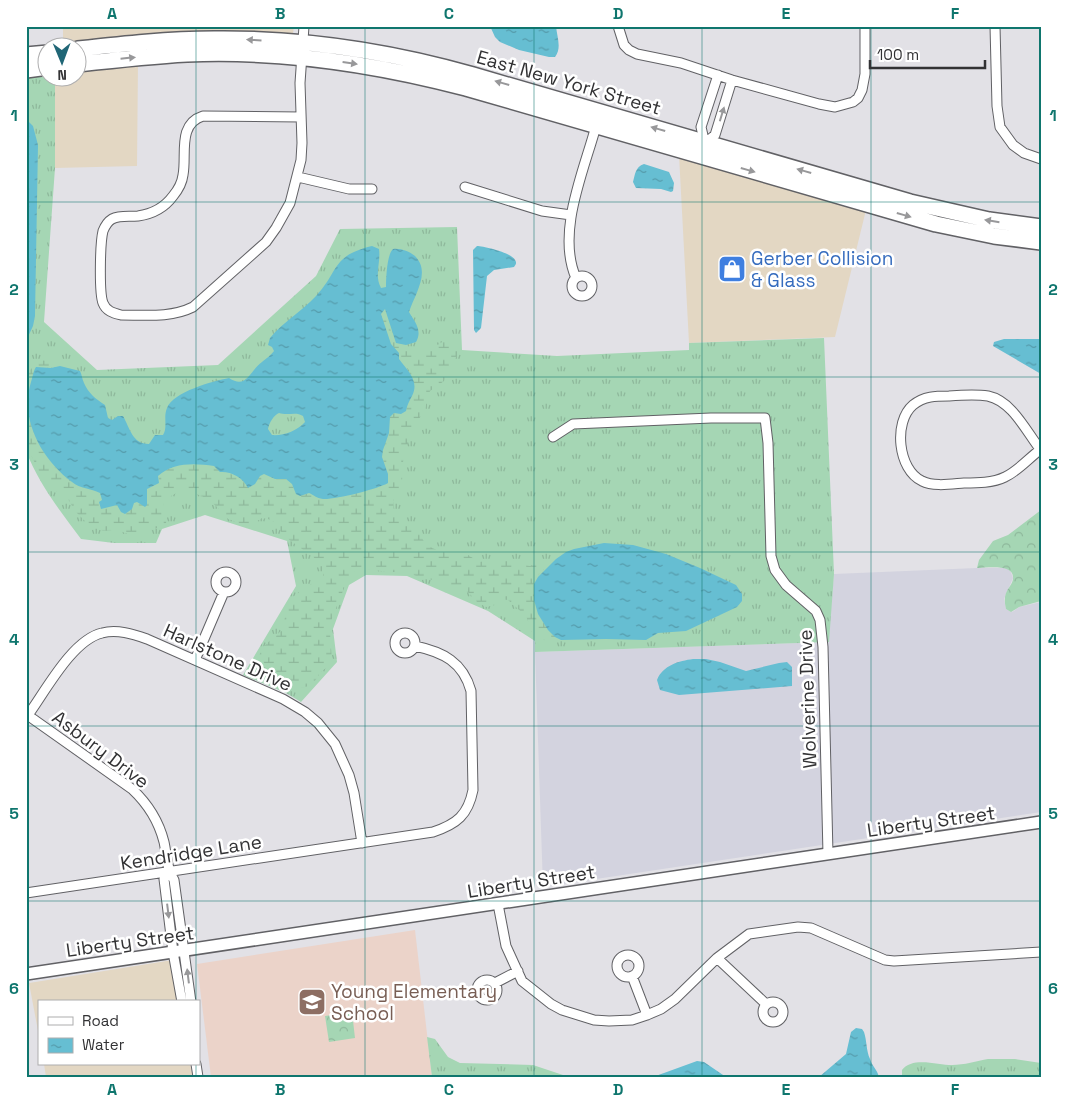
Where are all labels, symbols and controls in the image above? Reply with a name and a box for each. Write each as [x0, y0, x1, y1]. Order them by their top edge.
text: A [107, 3, 117, 24]
text: B [275, 3, 285, 24]
text: C [444, 3, 454, 24]
text: D [613, 3, 623, 24]
text: E [782, 3, 791, 24]
text: F [951, 3, 960, 24]
one-way arrow [246, 35, 262, 43]
north arrow [38, 38, 88, 88]
scale bar [870, 38, 984, 70]
street label: East New York Street [474, 44, 664, 121]
text: 100 m [877, 45, 919, 64]
one-way arrow [120, 54, 136, 62]
one-way arrow [343, 60, 359, 68]
text: N [57, 66, 67, 84]
one-way arrow [495, 79, 510, 87]
text: 1 [10, 105, 18, 126]
text: 1 [1049, 105, 1057, 126]
one-way arrow [718, 106, 726, 121]
one-way arrow [650, 125, 666, 133]
one-way arrow [741, 166, 756, 174]
one-way arrow [797, 167, 812, 175]
one-way arrow [897, 212, 912, 220]
one-way arrow [984, 216, 1000, 224]
place label: Gerber Collision & Glass [751, 246, 893, 293]
shop icon: Gerber Collision & Glass [717, 254, 747, 284]
text: 2 [9, 279, 19, 300]
text: 2 [1048, 279, 1058, 300]
text: 3 [9, 454, 19, 475]
text: 3 [1048, 454, 1058, 475]
street label: Harlstone Drive [159, 618, 296, 697]
text: 4 [9, 629, 19, 650]
street label: Wolverine Drive [793, 629, 822, 769]
text: 4 [1048, 629, 1058, 650]
street label: Asbury Drive [47, 705, 154, 794]
street label: Liberty Street [865, 800, 997, 843]
text: 5 [9, 803, 19, 824]
text: 5 [1048, 803, 1058, 824]
street label: Kendridge Lane [119, 829, 264, 876]
street label: Liberty Street [465, 859, 597, 904]
one-way arrow [164, 904, 172, 920]
street label: Liberty Street [64, 920, 196, 963]
one-way arrow [184, 968, 192, 984]
text: 6 [9, 978, 19, 999]
text: 6 [1048, 978, 1058, 999]
place label: Young Elementary School [331, 979, 497, 1026]
school or university icon: Young Elementary School [297, 987, 327, 1017]
legend [38, 1000, 200, 1066]
text: Road [82, 1011, 119, 1030]
text: Water [82, 1035, 125, 1054]
text: A [107, 1079, 117, 1100]
text: B [275, 1079, 285, 1100]
text: C [444, 1079, 454, 1100]
text: D [613, 1079, 623, 1100]
text: E [782, 1079, 791, 1100]
text: F [951, 1079, 960, 1100]

